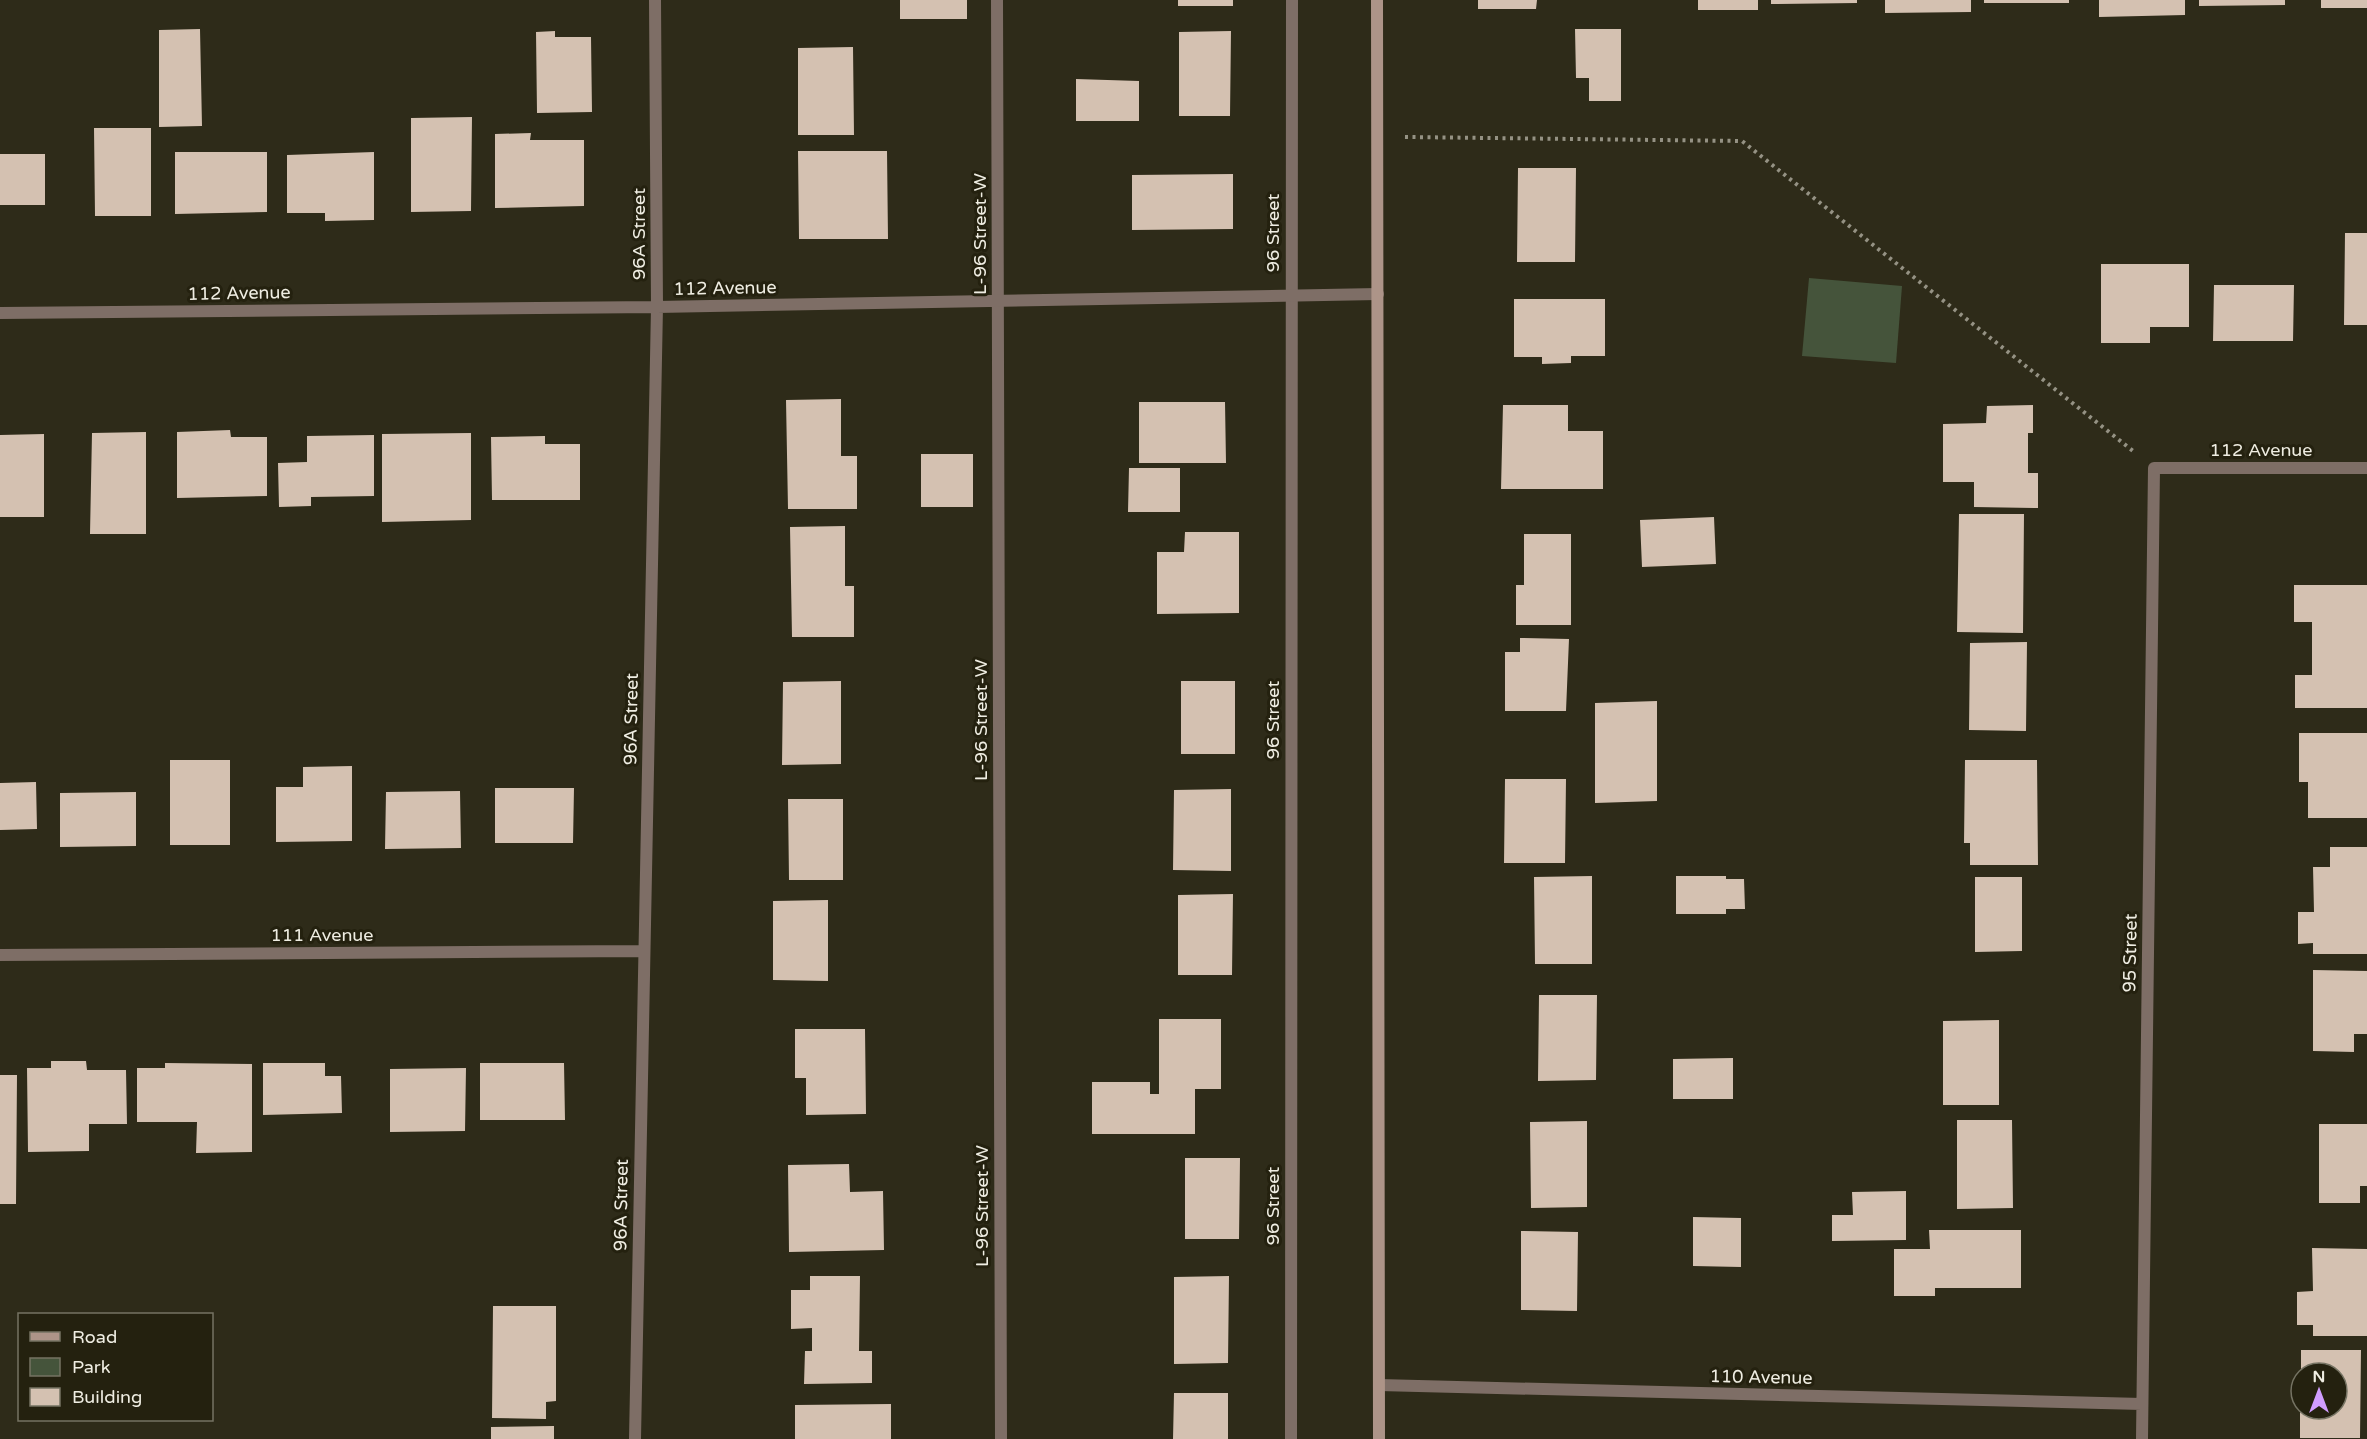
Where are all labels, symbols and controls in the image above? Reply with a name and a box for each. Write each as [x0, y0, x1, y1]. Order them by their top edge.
street label: L-96 Street-W [969, 173, 991, 295]
street label: 96A Street [628, 188, 650, 280]
street label: 96 Street [1262, 194, 1284, 272]
street label: 112 Avenue [673, 276, 777, 300]
street label: 112 Avenue [187, 281, 291, 305]
street label: 112 Avenue [2209, 439, 2313, 461]
street label: L-96 Street-W [970, 659, 992, 781]
street label: 96A Street [619, 673, 643, 765]
street label: 96 Street [1262, 681, 1284, 759]
street label: 95 Street [2118, 913, 2142, 993]
street label: 111 Avenue [270, 924, 374, 946]
street label: L-96 Street-W [971, 1145, 993, 1267]
street label: 96A Street [609, 1159, 633, 1251]
street label: 96 Street [1262, 1167, 1284, 1245]
legend [18, 1313, 213, 1421]
text: Road [72, 1326, 117, 1348]
text: Park [72, 1356, 111, 1378]
north arrow [2289, 1361, 2349, 1421]
street label: 110 Avenue [1709, 1365, 1813, 1389]
text: N [2313, 1367, 2325, 1387]
text: Building [72, 1386, 142, 1408]

